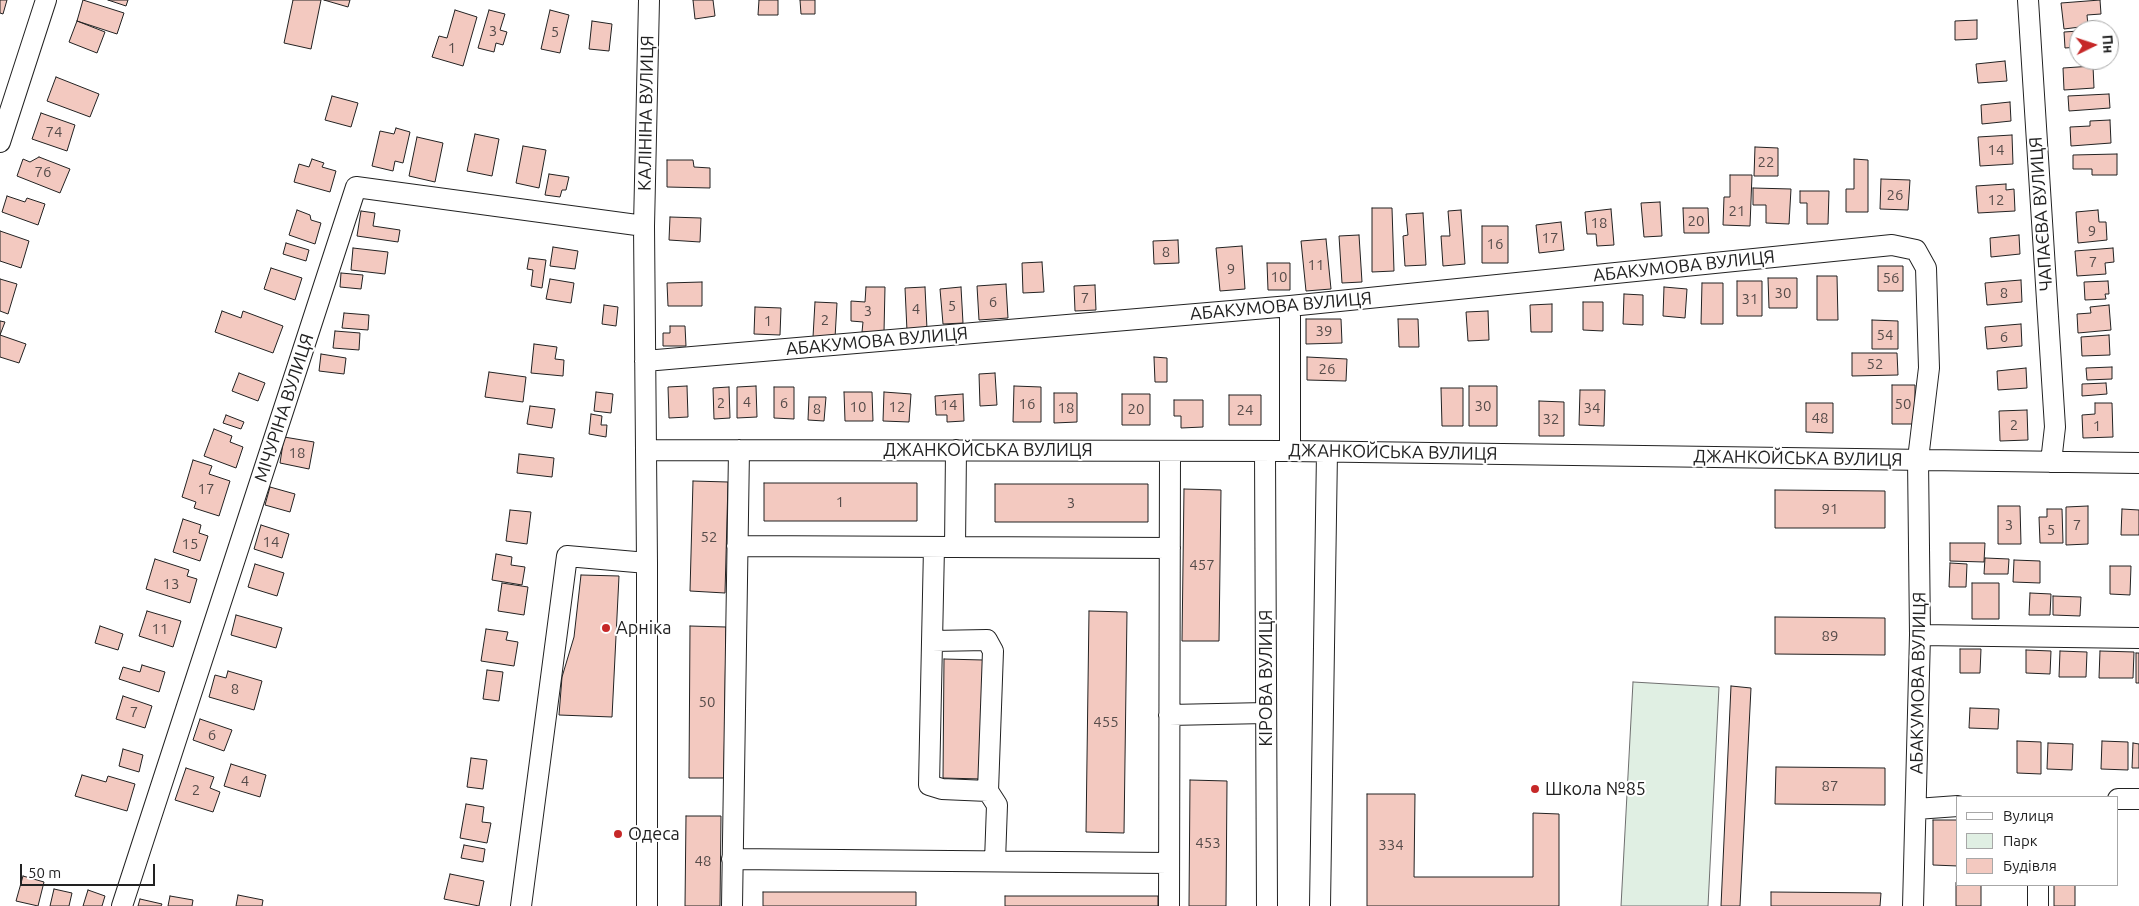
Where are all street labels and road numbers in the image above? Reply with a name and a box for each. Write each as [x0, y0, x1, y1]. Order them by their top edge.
street label: КАЛІНІНА ВУЛИЦЯ [634, 35, 658, 191]
street label: ЧАПАЄВА ВУЛИЦЯ [2025, 136, 2057, 292]
street label: АБАКУМОВА ВУЛИЦЯ [1592, 246, 1776, 286]
street label: АБАКУМОВА ВУЛИЦЯ [1189, 287, 1373, 325]
street label: АБАКУМОВА ВУЛИЦЯ [785, 322, 969, 360]
street label: МІЧУРІНА ВУЛИЦЯ [250, 331, 318, 485]
street label: ДЖАНКОЙСЬКА ВУЛИЦЯ [883, 439, 1093, 461]
street label: ДЖАНКОЙСЬКА ВУЛИЦЯ [1288, 439, 1498, 465]
street label: ДЖАНКОЙСЬКА ВУЛИЦЯ [1693, 445, 1903, 471]
street label: АБАКУМОВА ВУЛИЦЯ [1906, 592, 1930, 774]
street label: КІРОВА ВУЛИЦЯ [1255, 609, 1277, 747]

